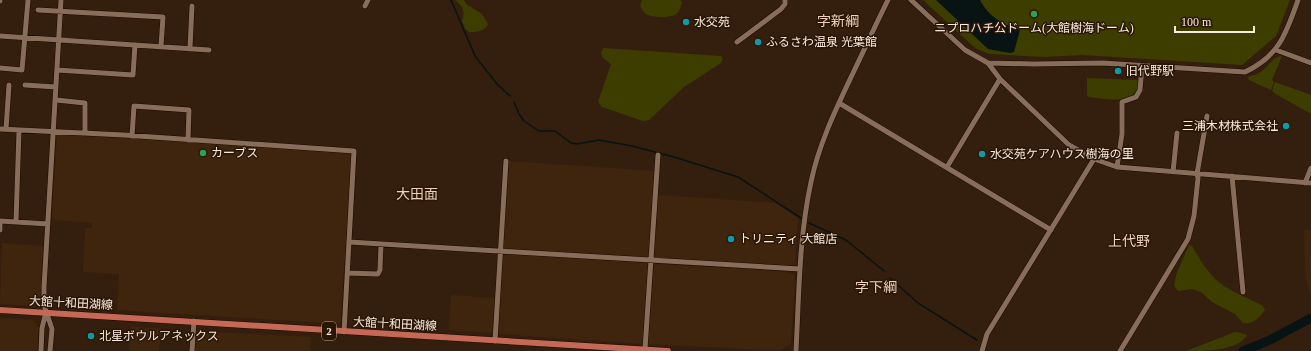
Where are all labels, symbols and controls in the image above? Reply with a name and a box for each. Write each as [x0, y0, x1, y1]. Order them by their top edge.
scale bar [1175, 8, 1254, 34]
marker: ニプロハチ公ドーム(大館樹海ドーム) [1029, 9, 1039, 19]
district label: 字新綱 [817, 14, 859, 29]
place label: 水交苑 [694, 15, 730, 29]
text: 100 m [1181, 15, 1212, 29]
marker: 水交苑 [681, 17, 691, 27]
place label: ニプロハチ公ドーム(大館樹海ドーム) [934, 21, 1134, 35]
place label: ふるさわ温泉 光葉館 [766, 35, 877, 49]
marker: ふるさわ温泉 光葉館 [753, 37, 763, 47]
place label: 旧代野駅 [1126, 64, 1174, 78]
marker: 旧代野駅 [1113, 66, 1123, 76]
place label: 三浦木材株式会社 [1182, 119, 1278, 133]
marker: 三浦木材株式会社 [1281, 121, 1291, 131]
place label: カーブス [211, 146, 258, 160]
place label: 水交苑ケアハウス樹海の里 [990, 147, 1134, 161]
marker: カーブス [198, 148, 208, 158]
marker: 水交苑ケアハウス樹海の里 [977, 149, 987, 159]
district label: 大田面 [396, 187, 438, 202]
place label: トリニティ 大館店 [739, 232, 837, 246]
district label: 上代野 [1108, 233, 1150, 249]
marker: トリニティ 大館店 [726, 234, 736, 244]
district label: 字下綱 [855, 280, 897, 295]
street label: 大館十和田湖線 [29, 294, 113, 312]
street label: 大館十和田湖線 [353, 315, 437, 333]
road number: 2 [322, 322, 336, 340]
place label: 北星ボウルアネックス [99, 329, 219, 343]
marker: 北星ボウルアネックス [86, 331, 96, 341]

